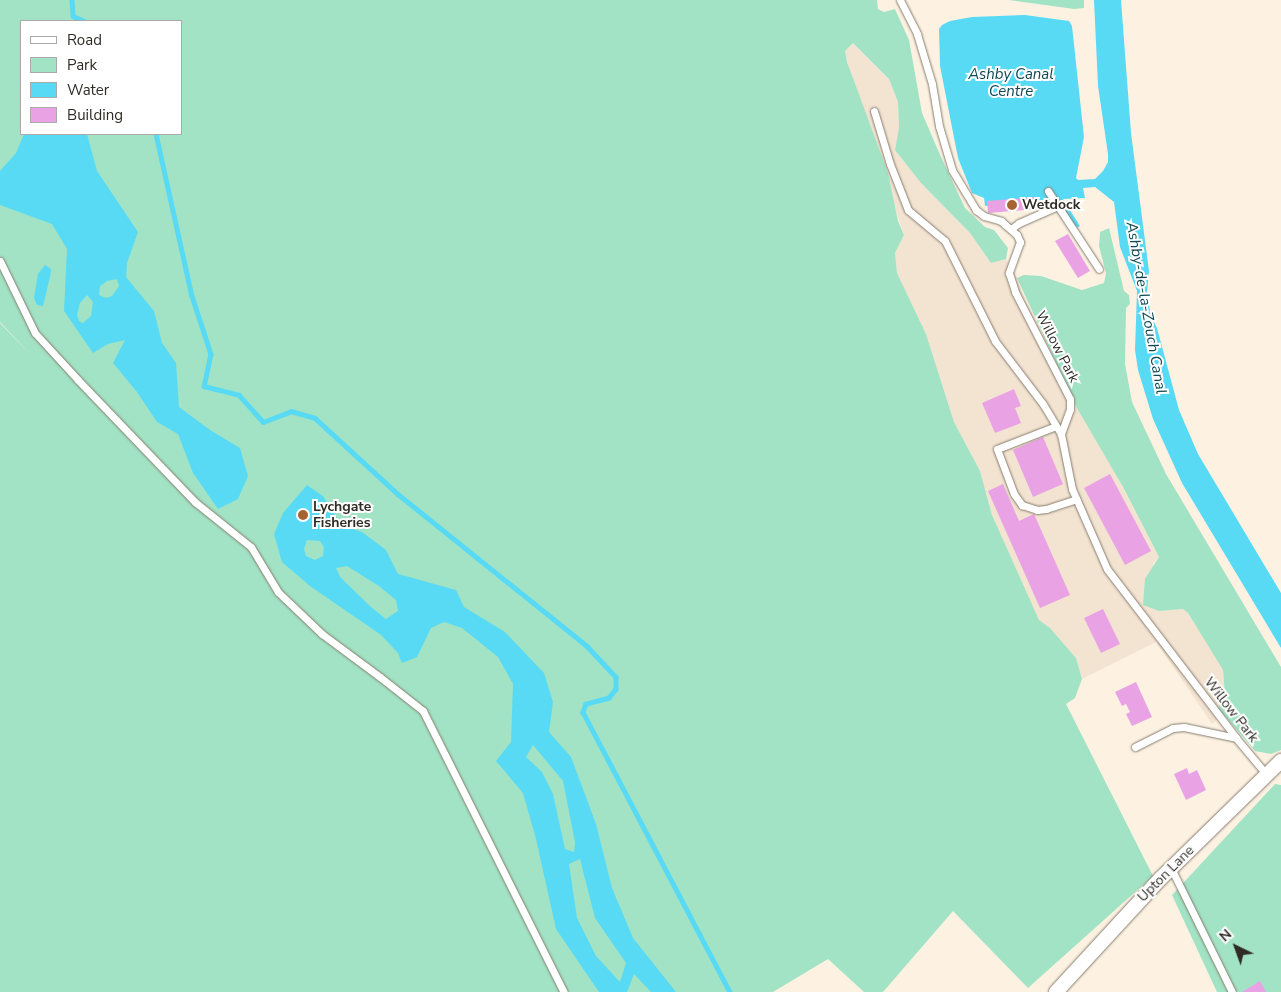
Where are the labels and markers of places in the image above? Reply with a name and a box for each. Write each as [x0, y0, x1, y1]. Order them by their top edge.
place label: Wetdock [1022, 197, 1080, 213]
marker: Wetdock [1006, 199, 1018, 211]
place label: Lychgate Fisheries [313, 499, 371, 532]
marker: Lychgate Fisheries [297, 509, 309, 521]

